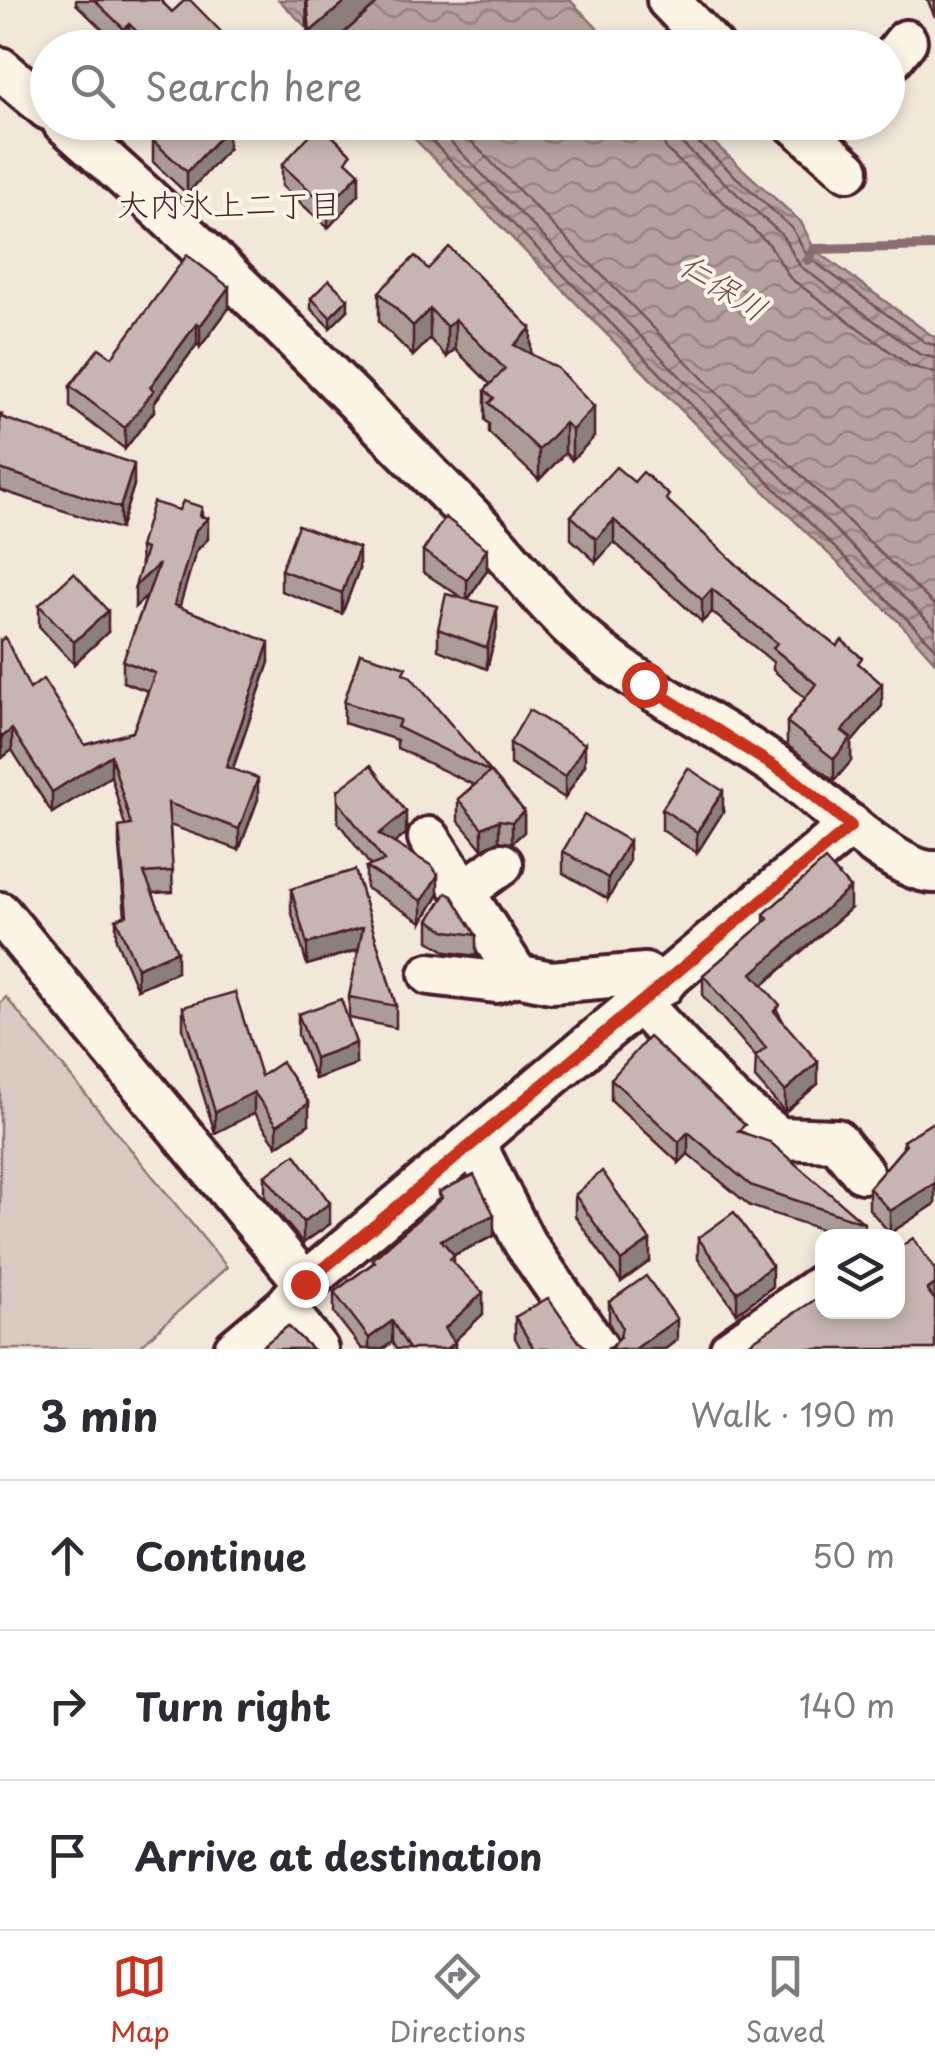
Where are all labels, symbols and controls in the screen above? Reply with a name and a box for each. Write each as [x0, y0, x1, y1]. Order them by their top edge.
search box [30, 30, 905, 140]
text: Search here [145, 57, 362, 114]
icon: search [65, 58, 120, 113]
district label: 大内氷上二丁目 [117, 179, 341, 227]
water label: 仁保川 [671, 240, 777, 332]
route start [622, 662, 668, 708]
map controls [815, 1229, 905, 1319]
button: layers [815, 1229, 905, 1319]
route end [283, 1262, 329, 1308]
text: 3 min [40, 1383, 158, 1446]
text: Walk · 190 m [690, 1390, 895, 1438]
text: Continue [135, 1527, 306, 1584]
icon: ahead [40, 1528, 95, 1583]
text: 50 m [812, 1531, 895, 1579]
text: Turn right [135, 1677, 331, 1734]
icon: right [40, 1678, 95, 1733]
text: 140 m [799, 1681, 895, 1729]
text: Arrive at destination [135, 1827, 543, 1884]
icon: arrive [40, 1828, 95, 1883]
tab: Map [110, 1949, 170, 2052]
tab: Directions [390, 1949, 526, 2052]
tab: Saved [746, 1949, 825, 2052]

